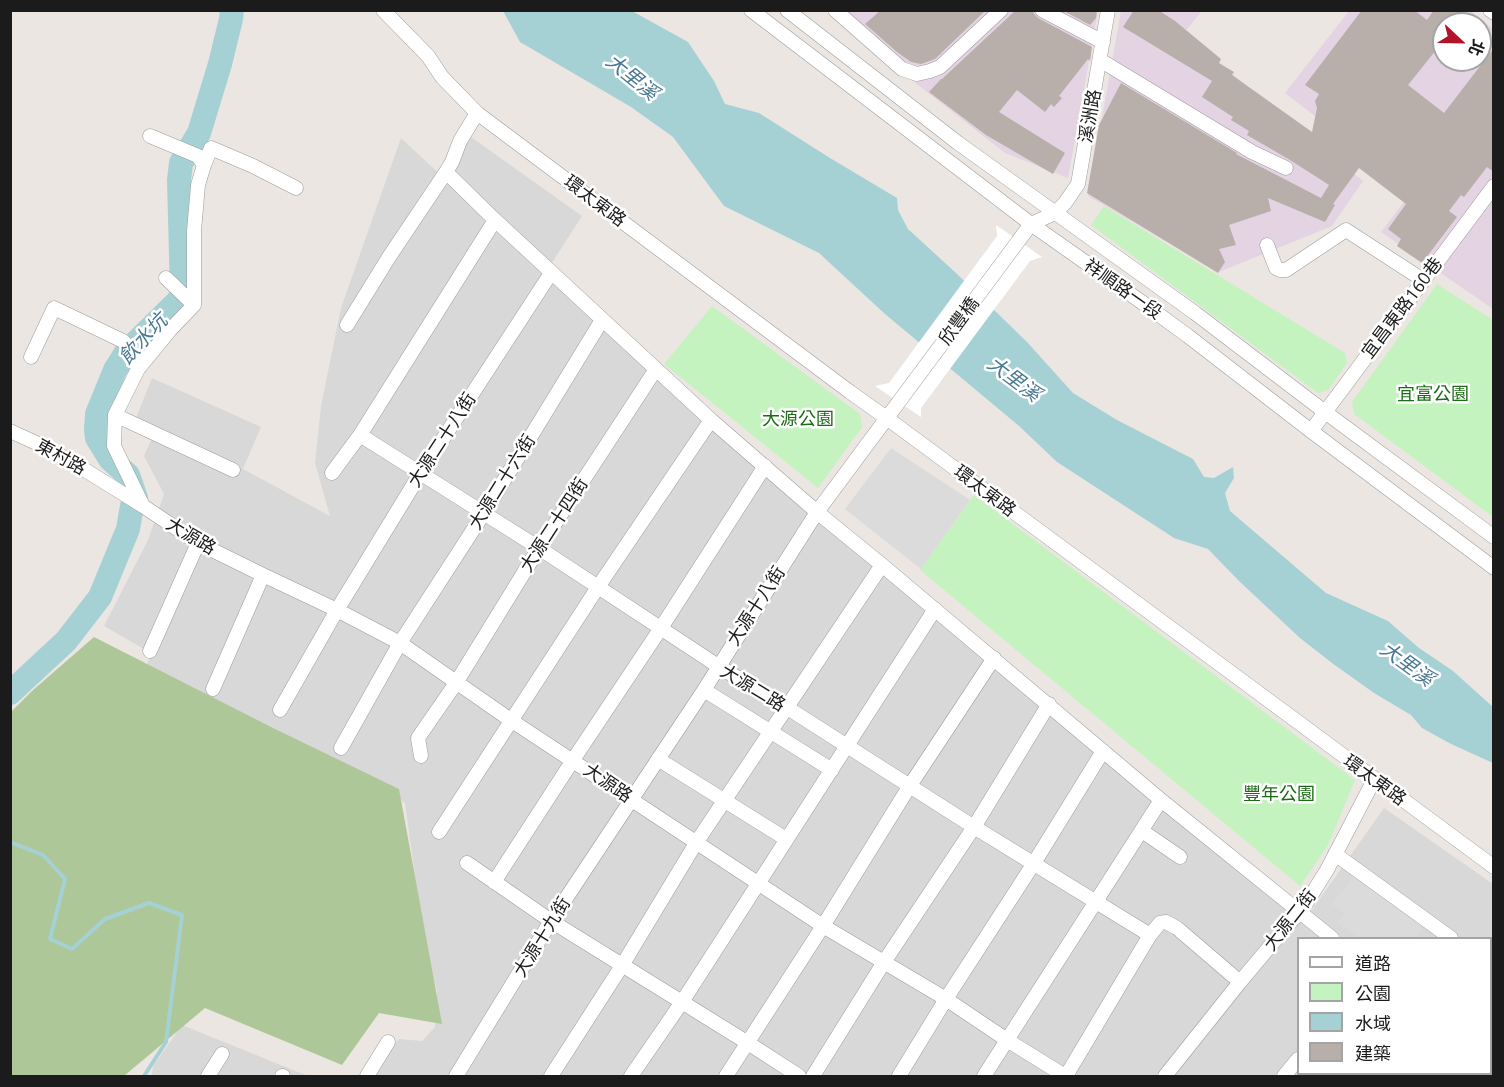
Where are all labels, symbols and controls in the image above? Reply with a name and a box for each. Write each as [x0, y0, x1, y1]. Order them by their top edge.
north arrow [1432, 12, 1492, 72]
text: 北 [1465, 37, 1488, 59]
water label: 大里溪 [601, 49, 663, 105]
street label: 溪洲路 [1075, 88, 1105, 144]
street label: 環太東路 [560, 171, 630, 231]
street label: 宜昌東路160巷 [1357, 253, 1447, 363]
street label: 祥順路一段 [1080, 254, 1166, 324]
street label: 欣豐橋 [934, 293, 984, 349]
water label: 飲水坑 [114, 309, 172, 369]
water label: 大里溪 [983, 351, 1045, 407]
park label: 宜富公園 [1397, 383, 1469, 405]
street label: 大源二十八街 [404, 389, 480, 491]
park label: 大源公園 [762, 408, 834, 430]
street label: 大源二十六街 [464, 430, 540, 534]
street label: 東村路 [32, 434, 90, 480]
street label: 環太東路 [950, 461, 1020, 521]
street label: 大源二十四街 [516, 474, 592, 576]
street label: 大源路 [162, 513, 220, 559]
street label: 大源十八街 [722, 562, 790, 650]
water label: 大里溪 [1376, 637, 1438, 691]
street label: 大源二路 [717, 660, 789, 716]
street label: 環太東路 [1340, 750, 1410, 810]
street label: 大源路 [580, 759, 636, 807]
park label: 豐年公園 [1243, 783, 1315, 805]
street label: 大源二街 [1259, 885, 1321, 955]
street label: 大源十九街 [509, 893, 575, 981]
legend [1297, 937, 1492, 1075]
text: 道路 [1355, 953, 1391, 973]
text: 公園 [1355, 983, 1391, 1003]
text: 水域 [1355, 1013, 1391, 1033]
text: 建築 [1355, 1043, 1391, 1063]

